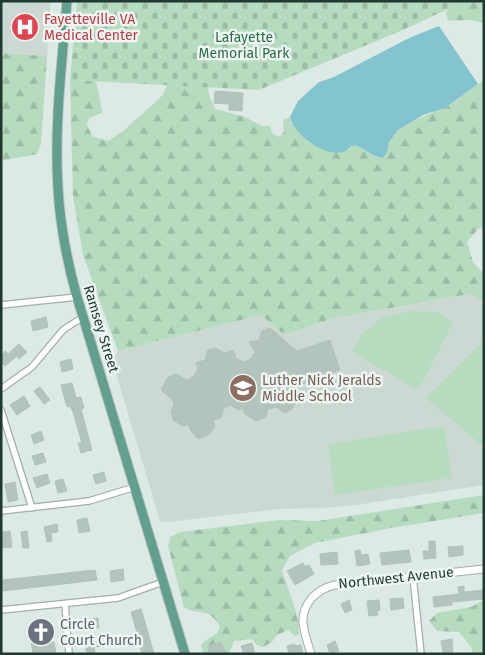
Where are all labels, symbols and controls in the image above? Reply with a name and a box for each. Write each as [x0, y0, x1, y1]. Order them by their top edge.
place label: Fayetteville VA Medical Center [44, 11, 139, 44]
hospital icon: Fayetteville VA Medical Center [10, 12, 40, 42]
park label: Lafayette Memorial Park [199, 29, 290, 62]
street label: Ramsey Street [80, 283, 123, 376]
place label: Luther Nick Jeralds Middle School [262, 372, 382, 405]
school or university icon: Luther Nick Jeralds Middle School [228, 373, 258, 403]
street label: Northwest Avenue [338, 563, 454, 593]
place label: Circle Court Church [60, 616, 142, 649]
church icon: Circle Court Church [26, 617, 56, 647]

